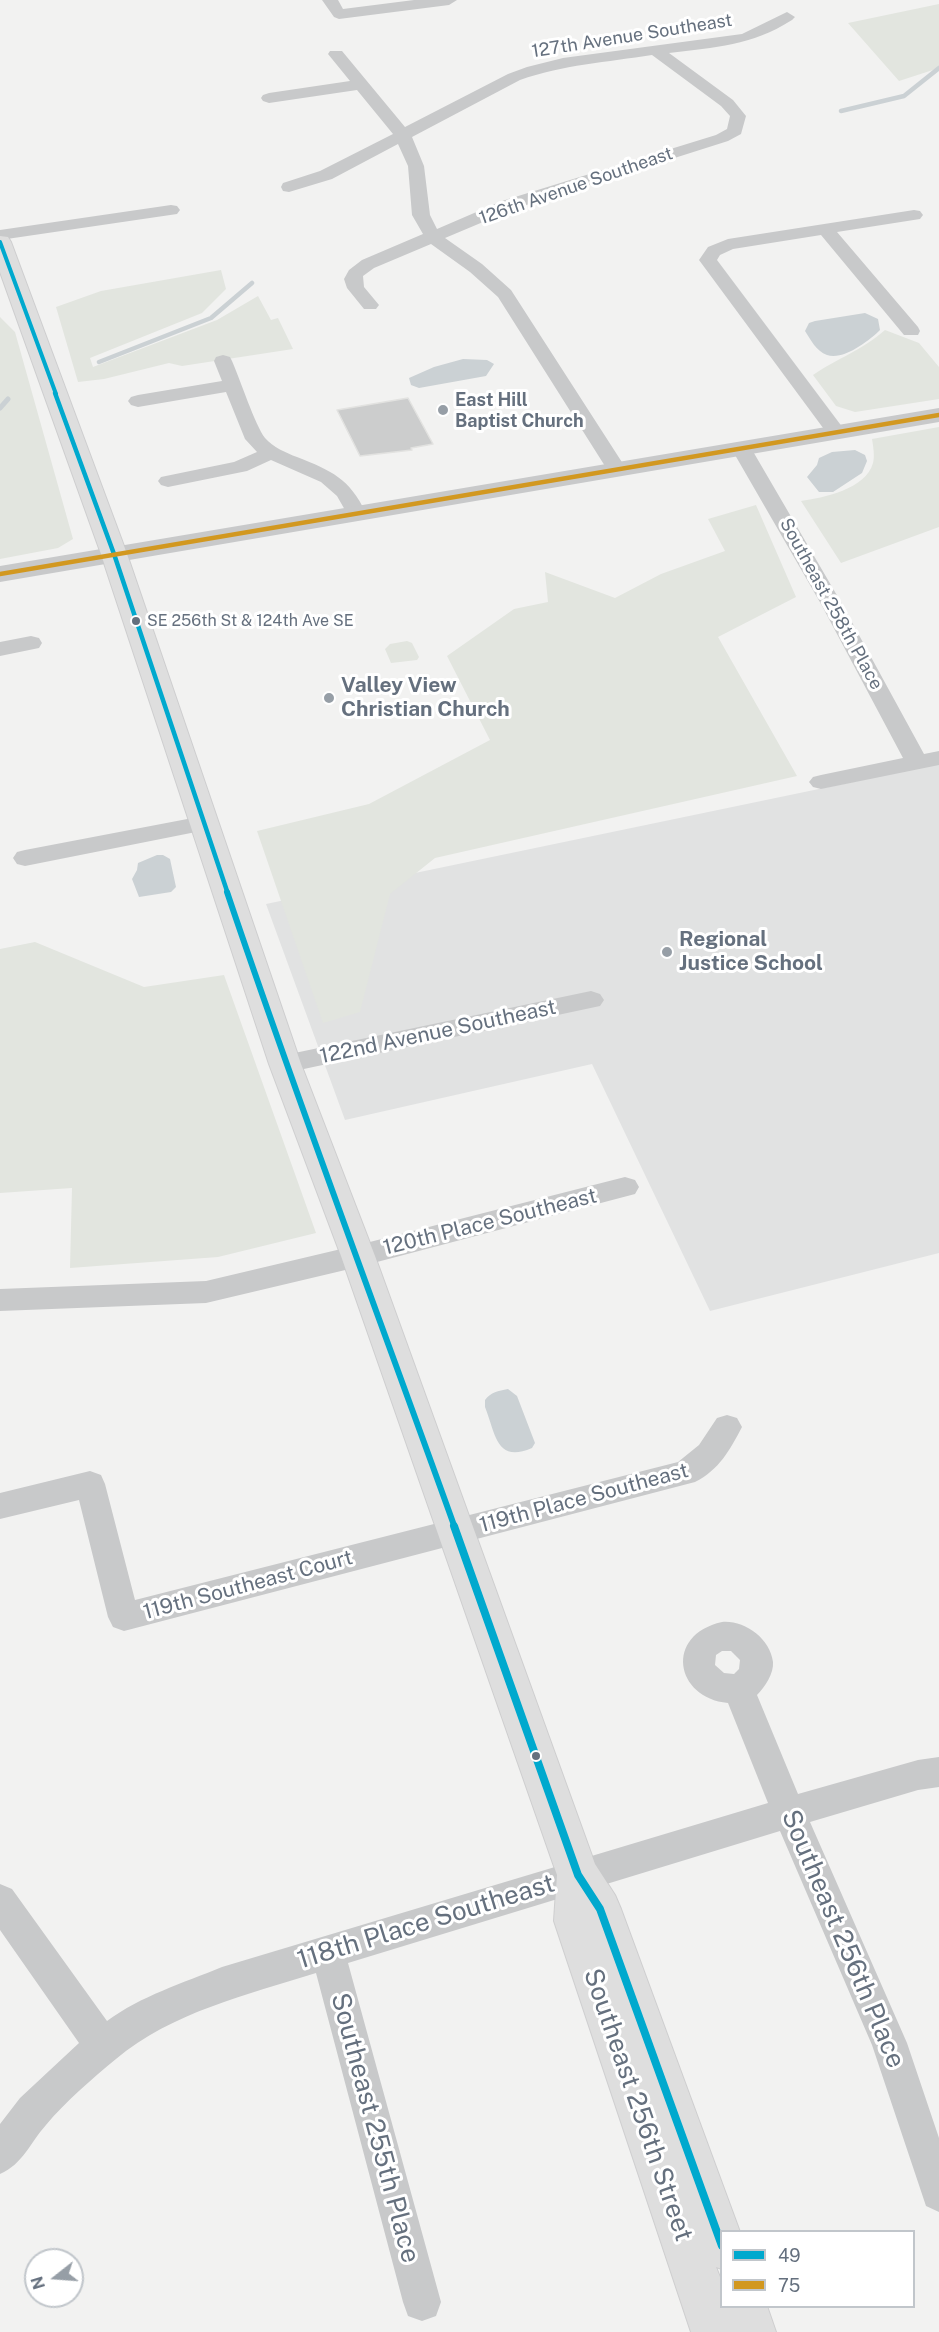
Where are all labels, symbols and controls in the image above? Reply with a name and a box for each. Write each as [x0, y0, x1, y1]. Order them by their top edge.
street label: 127th Avenue Southeast [530, 9, 734, 63]
street label: 126th Avenue Southeast [476, 143, 676, 229]
place label: East Hill Baptist Church [455, 389, 584, 432]
marker: East Hill Baptist Church [436, 403, 450, 417]
street label: Southeast 258th Place [775, 515, 887, 693]
place label: SE 256th St & 124th Ave SE [147, 611, 354, 631]
marker: SE 256th St & 124th Ave SE [130, 615, 142, 627]
place label: Valley View Christian Church [341, 673, 510, 723]
marker: Valley View Christian Church [322, 691, 336, 705]
place label: Regional Justice School [679, 927, 823, 977]
marker: Regional Justice School [660, 945, 674, 959]
street label: 122nd Avenue Southeast [318, 995, 558, 1069]
street label: 120th Place Southeast [381, 1183, 599, 1261]
street label: 119th Place Southeast [477, 1458, 691, 1538]
street label: 119th Southeast Court [141, 1545, 355, 1625]
unlabelled marker [530, 1750, 542, 1762]
street label: Southeast 256th Place [774, 1805, 912, 2073]
street label: 118th Place Southeast [294, 1868, 558, 1976]
street label: Southeast 256th Street [577, 1965, 699, 2245]
street label: Southeast 255th Place [324, 1990, 426, 2266]
legend [720, 2230, 915, 2308]
text: 49 [778, 2245, 801, 2266]
north arrow [24, 2248, 84, 2308]
text: N [27, 2274, 49, 2292]
text: 75 [778, 2275, 800, 2296]

